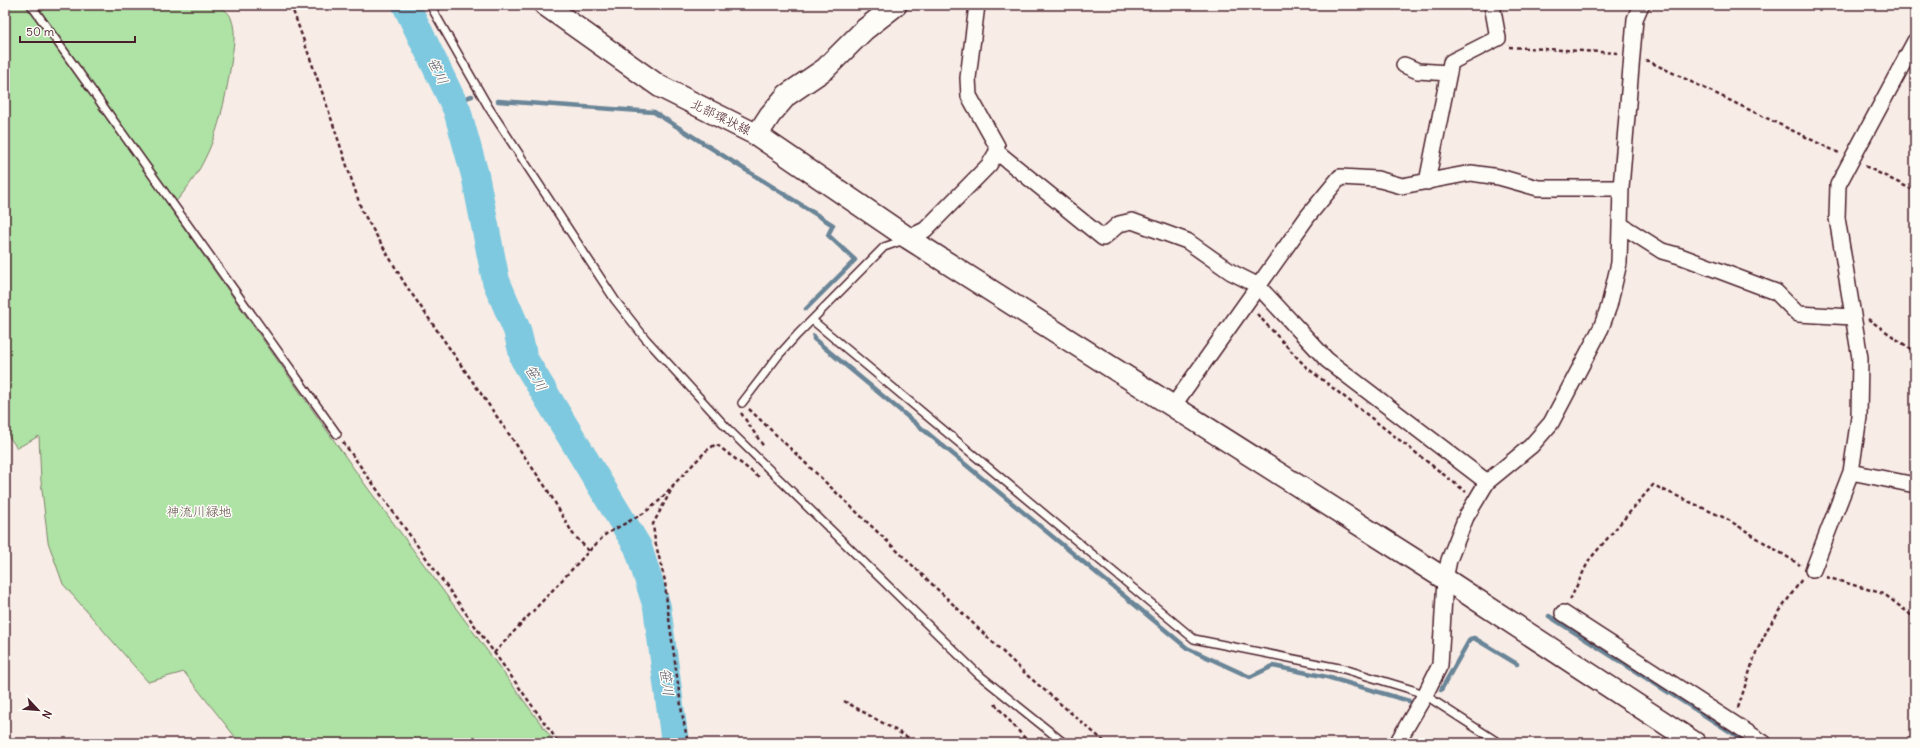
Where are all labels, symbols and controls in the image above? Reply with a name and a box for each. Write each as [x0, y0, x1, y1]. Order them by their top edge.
scale bar [20, 18, 135, 44]
text: 50 m [26, 24, 55, 39]
water label: 笹川 [424, 54, 452, 88]
street label: 北部環状線 [688, 95, 755, 139]
water label: 笹川 [521, 361, 551, 395]
park label: 神流川緑地 [166, 503, 232, 520]
water label: 笹川 [656, 667, 678, 697]
north arrow [18, 690, 58, 730]
text: N [39, 708, 55, 721]

